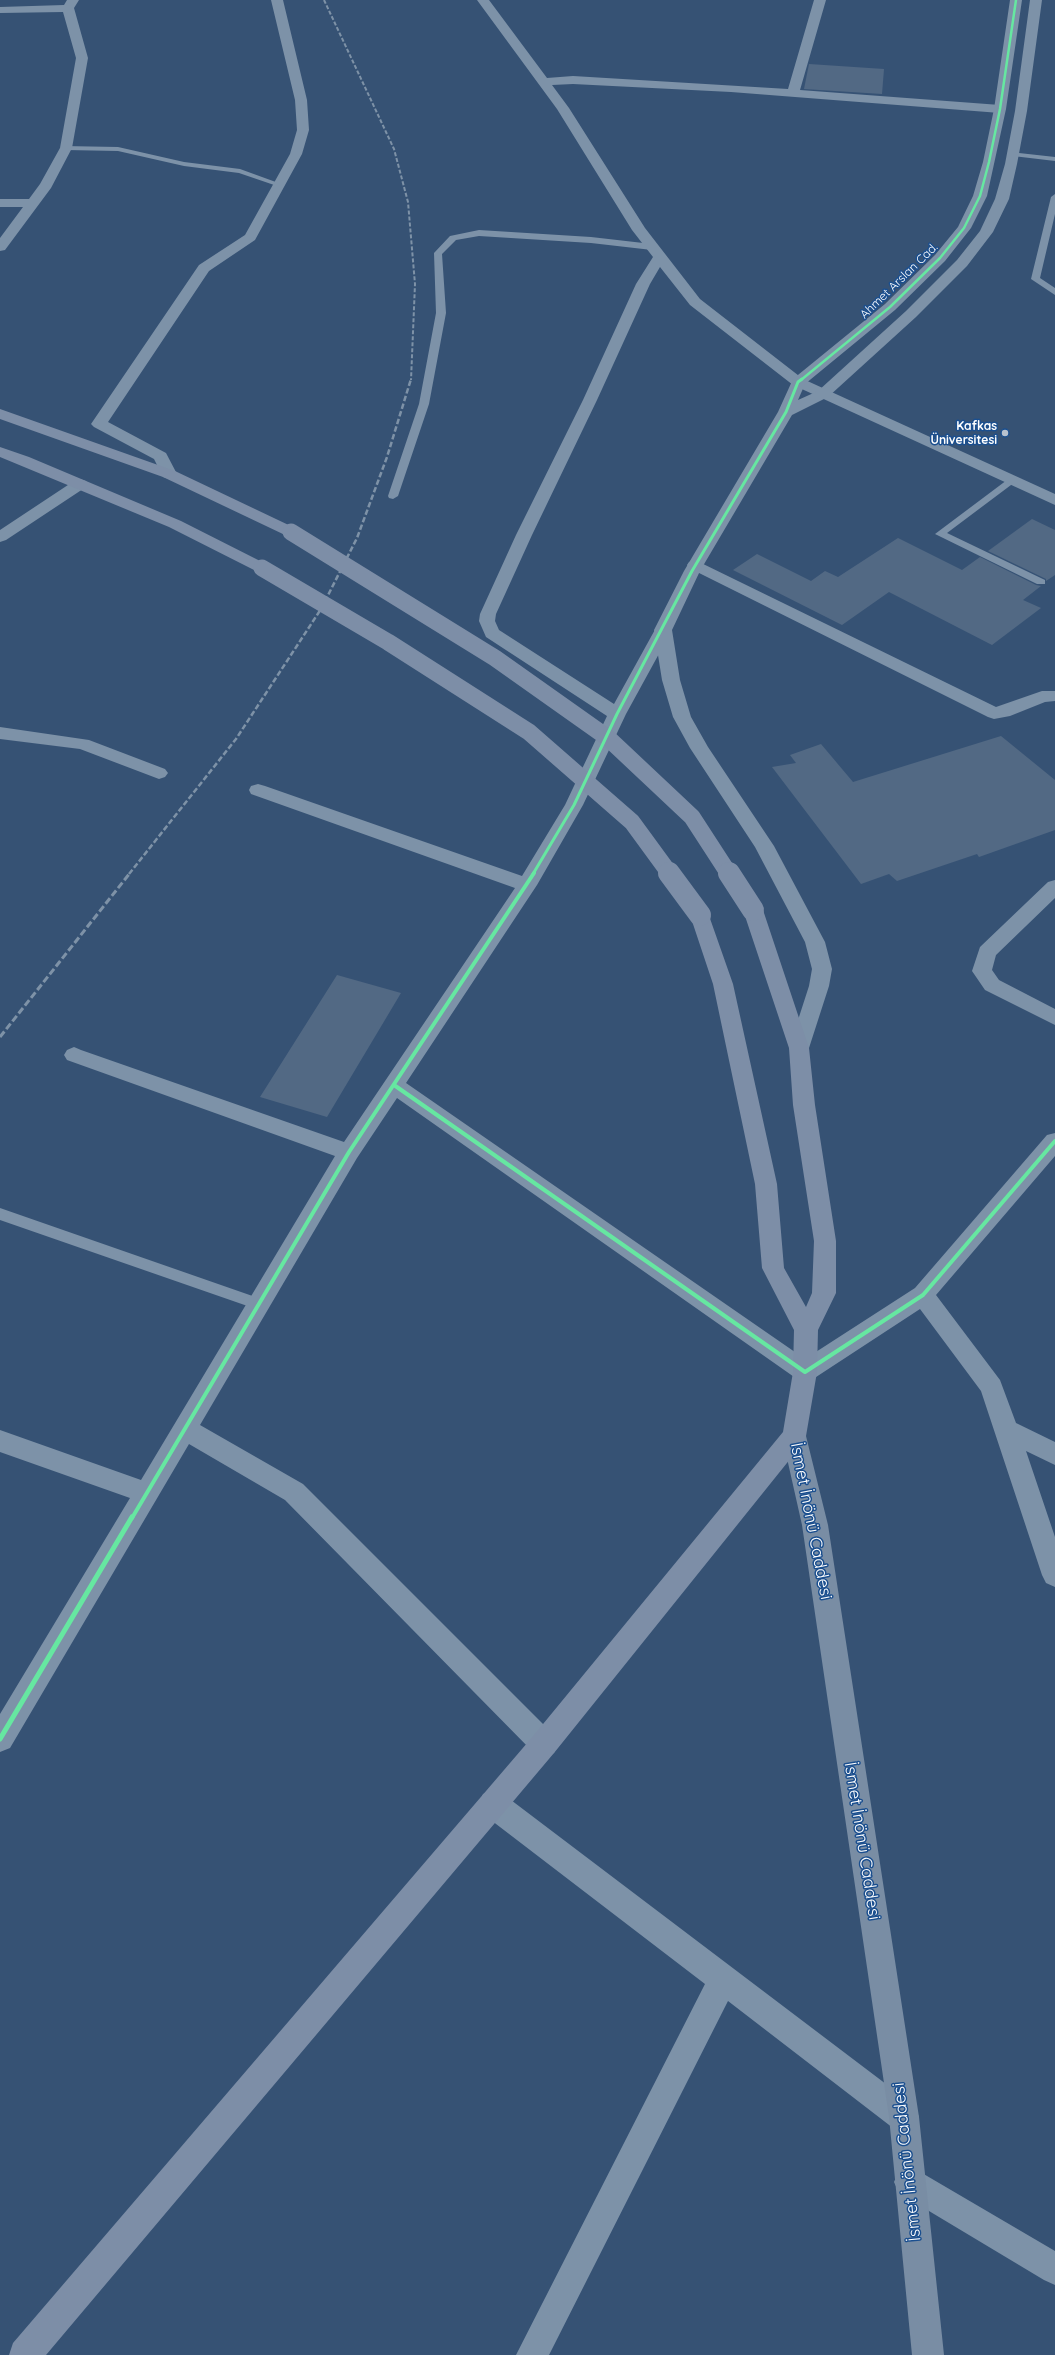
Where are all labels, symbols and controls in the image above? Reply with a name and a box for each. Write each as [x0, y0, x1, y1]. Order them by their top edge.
street label: Ahmet Arslan Cad. [857, 240, 941, 322]
place label: Kafkas Üniversitesi [930, 419, 997, 447]
marker: Kafkas Üniversitesi [1000, 428, 1010, 438]
street label: İsmet İnönü Caddesi [786, 1441, 836, 1601]
street label: İsmet İnönü Caddesi [839, 1761, 885, 1921]
street label: İsmet İnönü Caddesi [889, 2082, 925, 2242]

